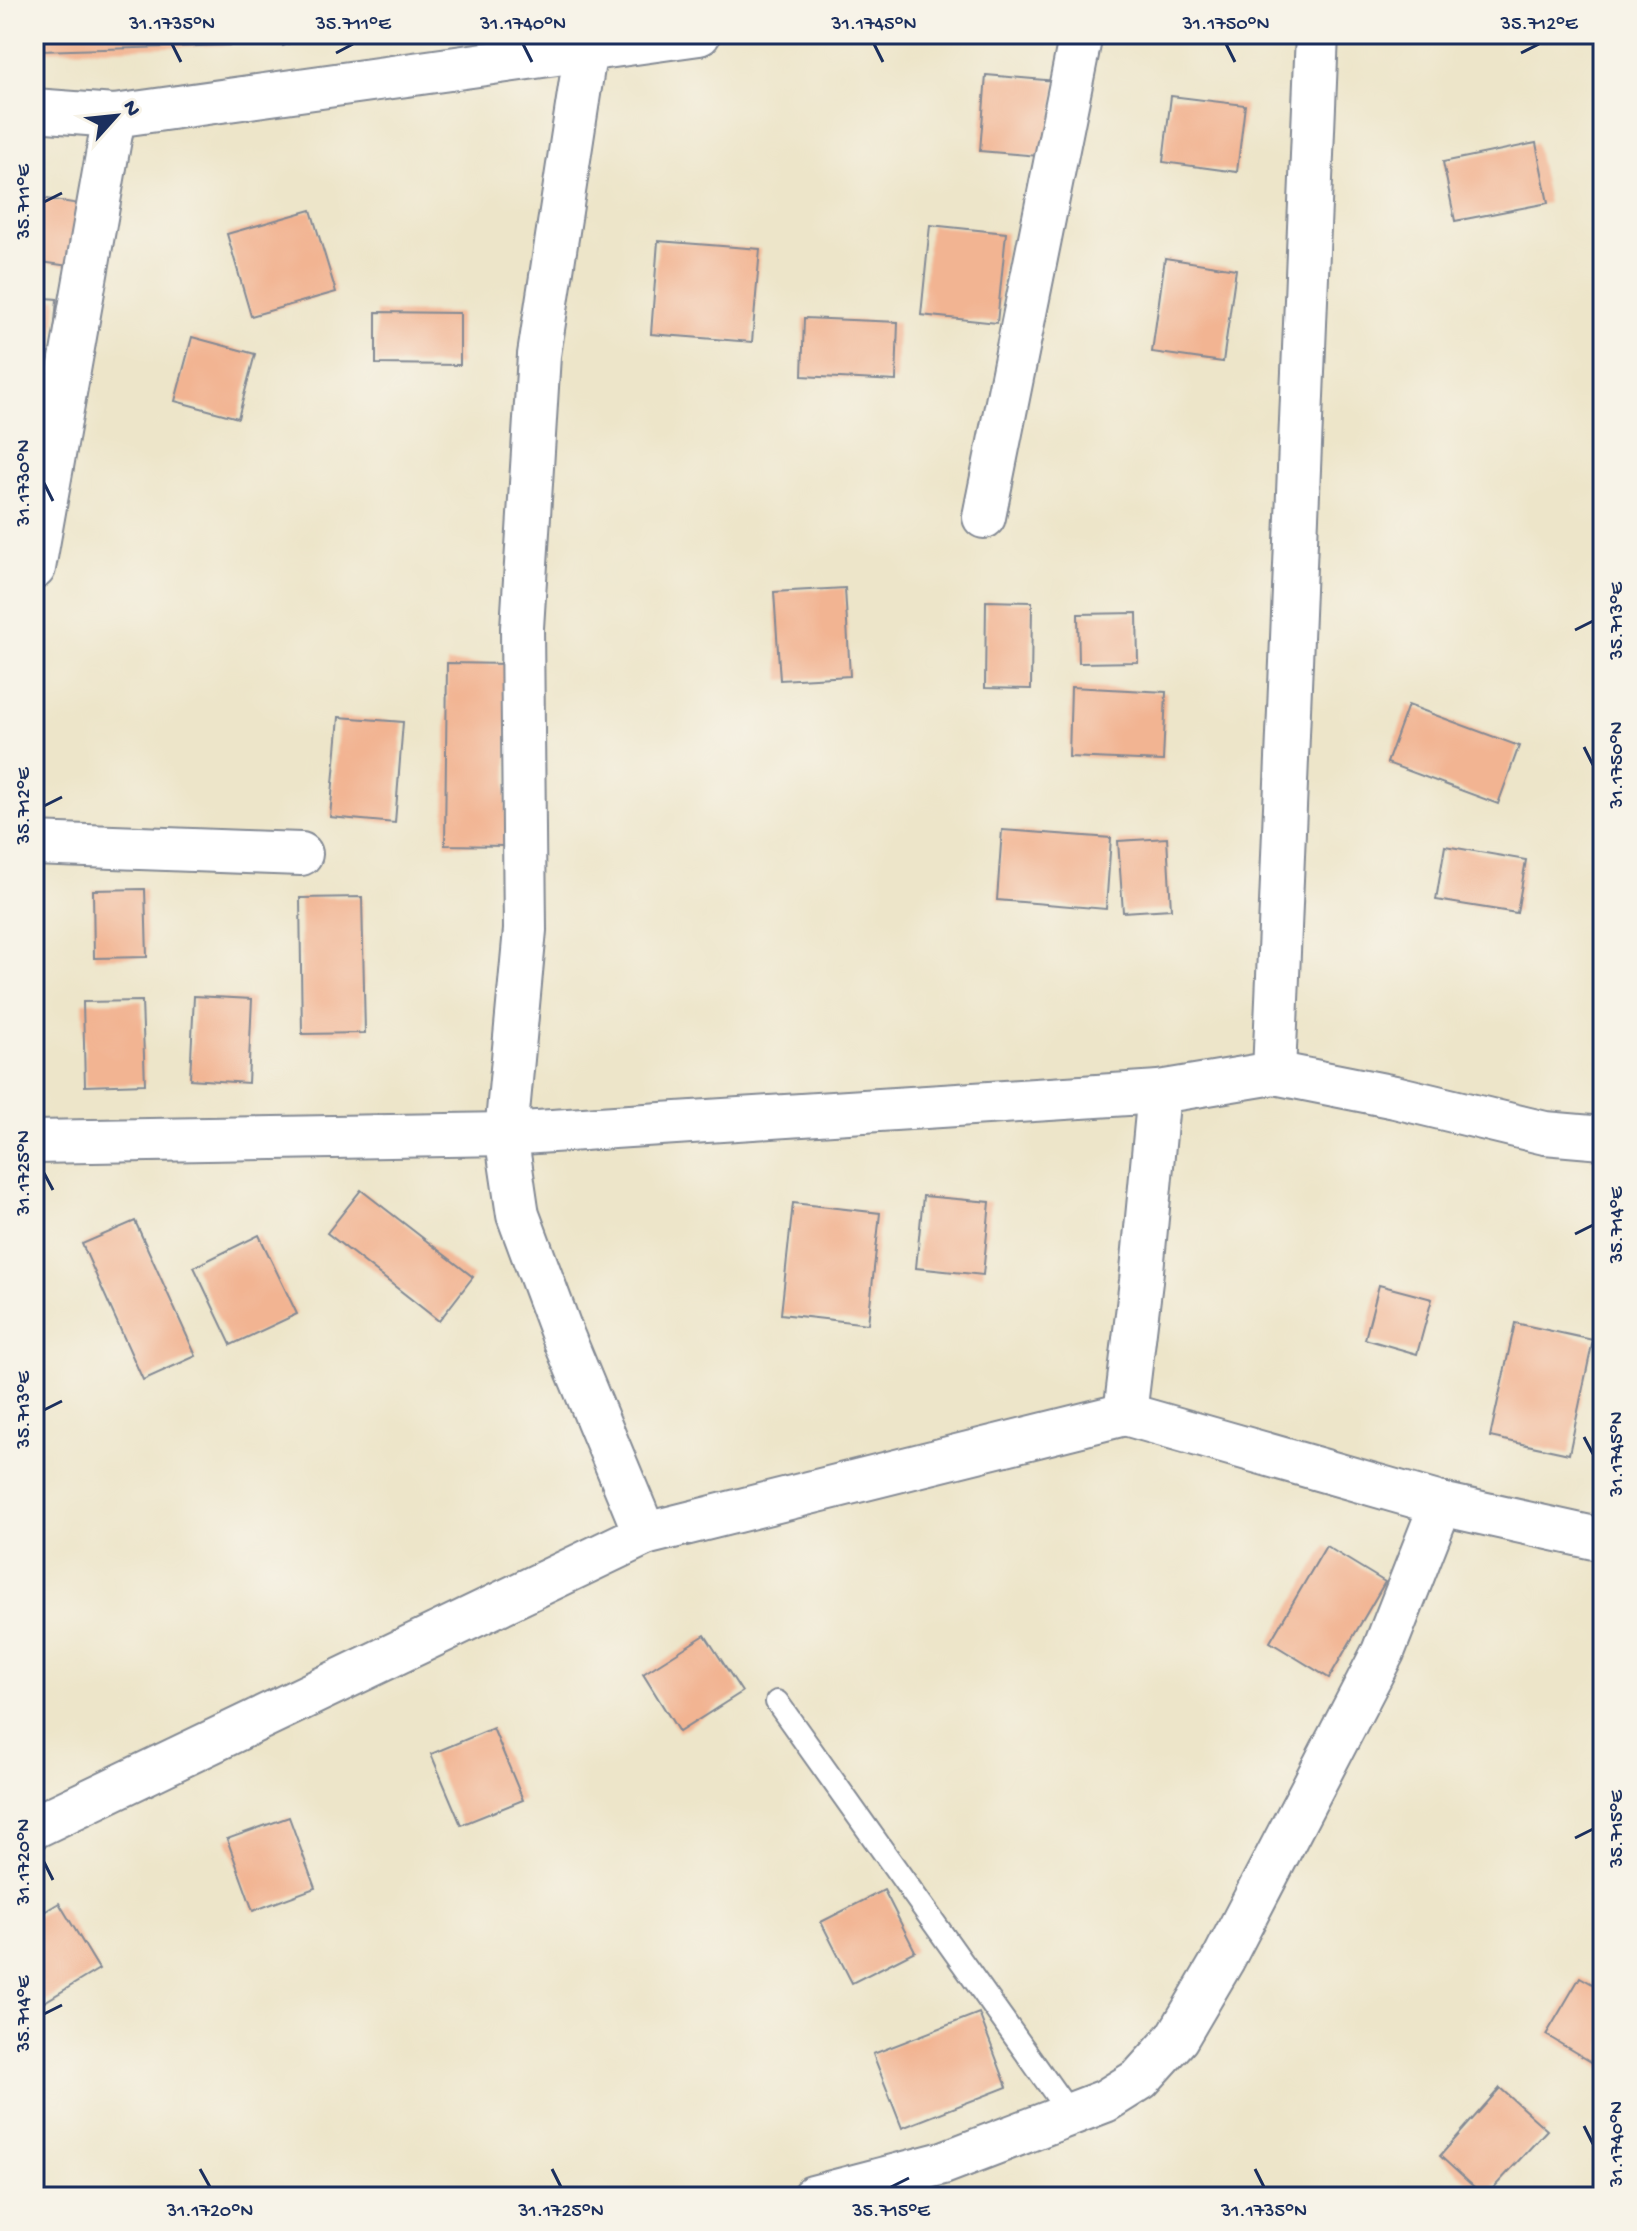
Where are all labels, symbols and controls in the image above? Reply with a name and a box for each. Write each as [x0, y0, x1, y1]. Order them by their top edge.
text: 31.1735°N [128, 14, 215, 37]
text: 35.711°E [314, 14, 392, 37]
text: 31.1740°N [479, 14, 566, 37]
text: 31.1745°N [830, 14, 917, 37]
text: 31.1750°N [1181, 14, 1270, 37]
text: 35.712°E [1500, 14, 1579, 37]
north arrow [76, 76, 156, 156]
text: N [115, 96, 145, 121]
text: 35.711°E [14, 163, 37, 241]
text: 31.1730°N [14, 439, 37, 528]
text: 35.713°E [1607, 581, 1630, 661]
text: 31.1750°N [1607, 721, 1630, 810]
text: 35.712°E [14, 766, 37, 845]
text: 31.1725°N [14, 1130, 37, 1217]
text: 35.714°E [1607, 1185, 1630, 1264]
text: 35.713°E [14, 1370, 37, 1450]
text: 31.1745°N [1607, 1411, 1630, 1498]
text: 35.715°E [1607, 1789, 1630, 1869]
text: 31.1720°N [14, 1819, 37, 1906]
text: 35.714°E [14, 1974, 37, 2053]
text: 31.1740°N [1607, 2101, 1630, 2188]
text: 31.1720°N [166, 2201, 253, 2224]
text: 31.1725°N [517, 2201, 604, 2224]
text: 35.715°E [851, 2201, 931, 2224]
text: 31.1735°N [1220, 2201, 1307, 2224]

